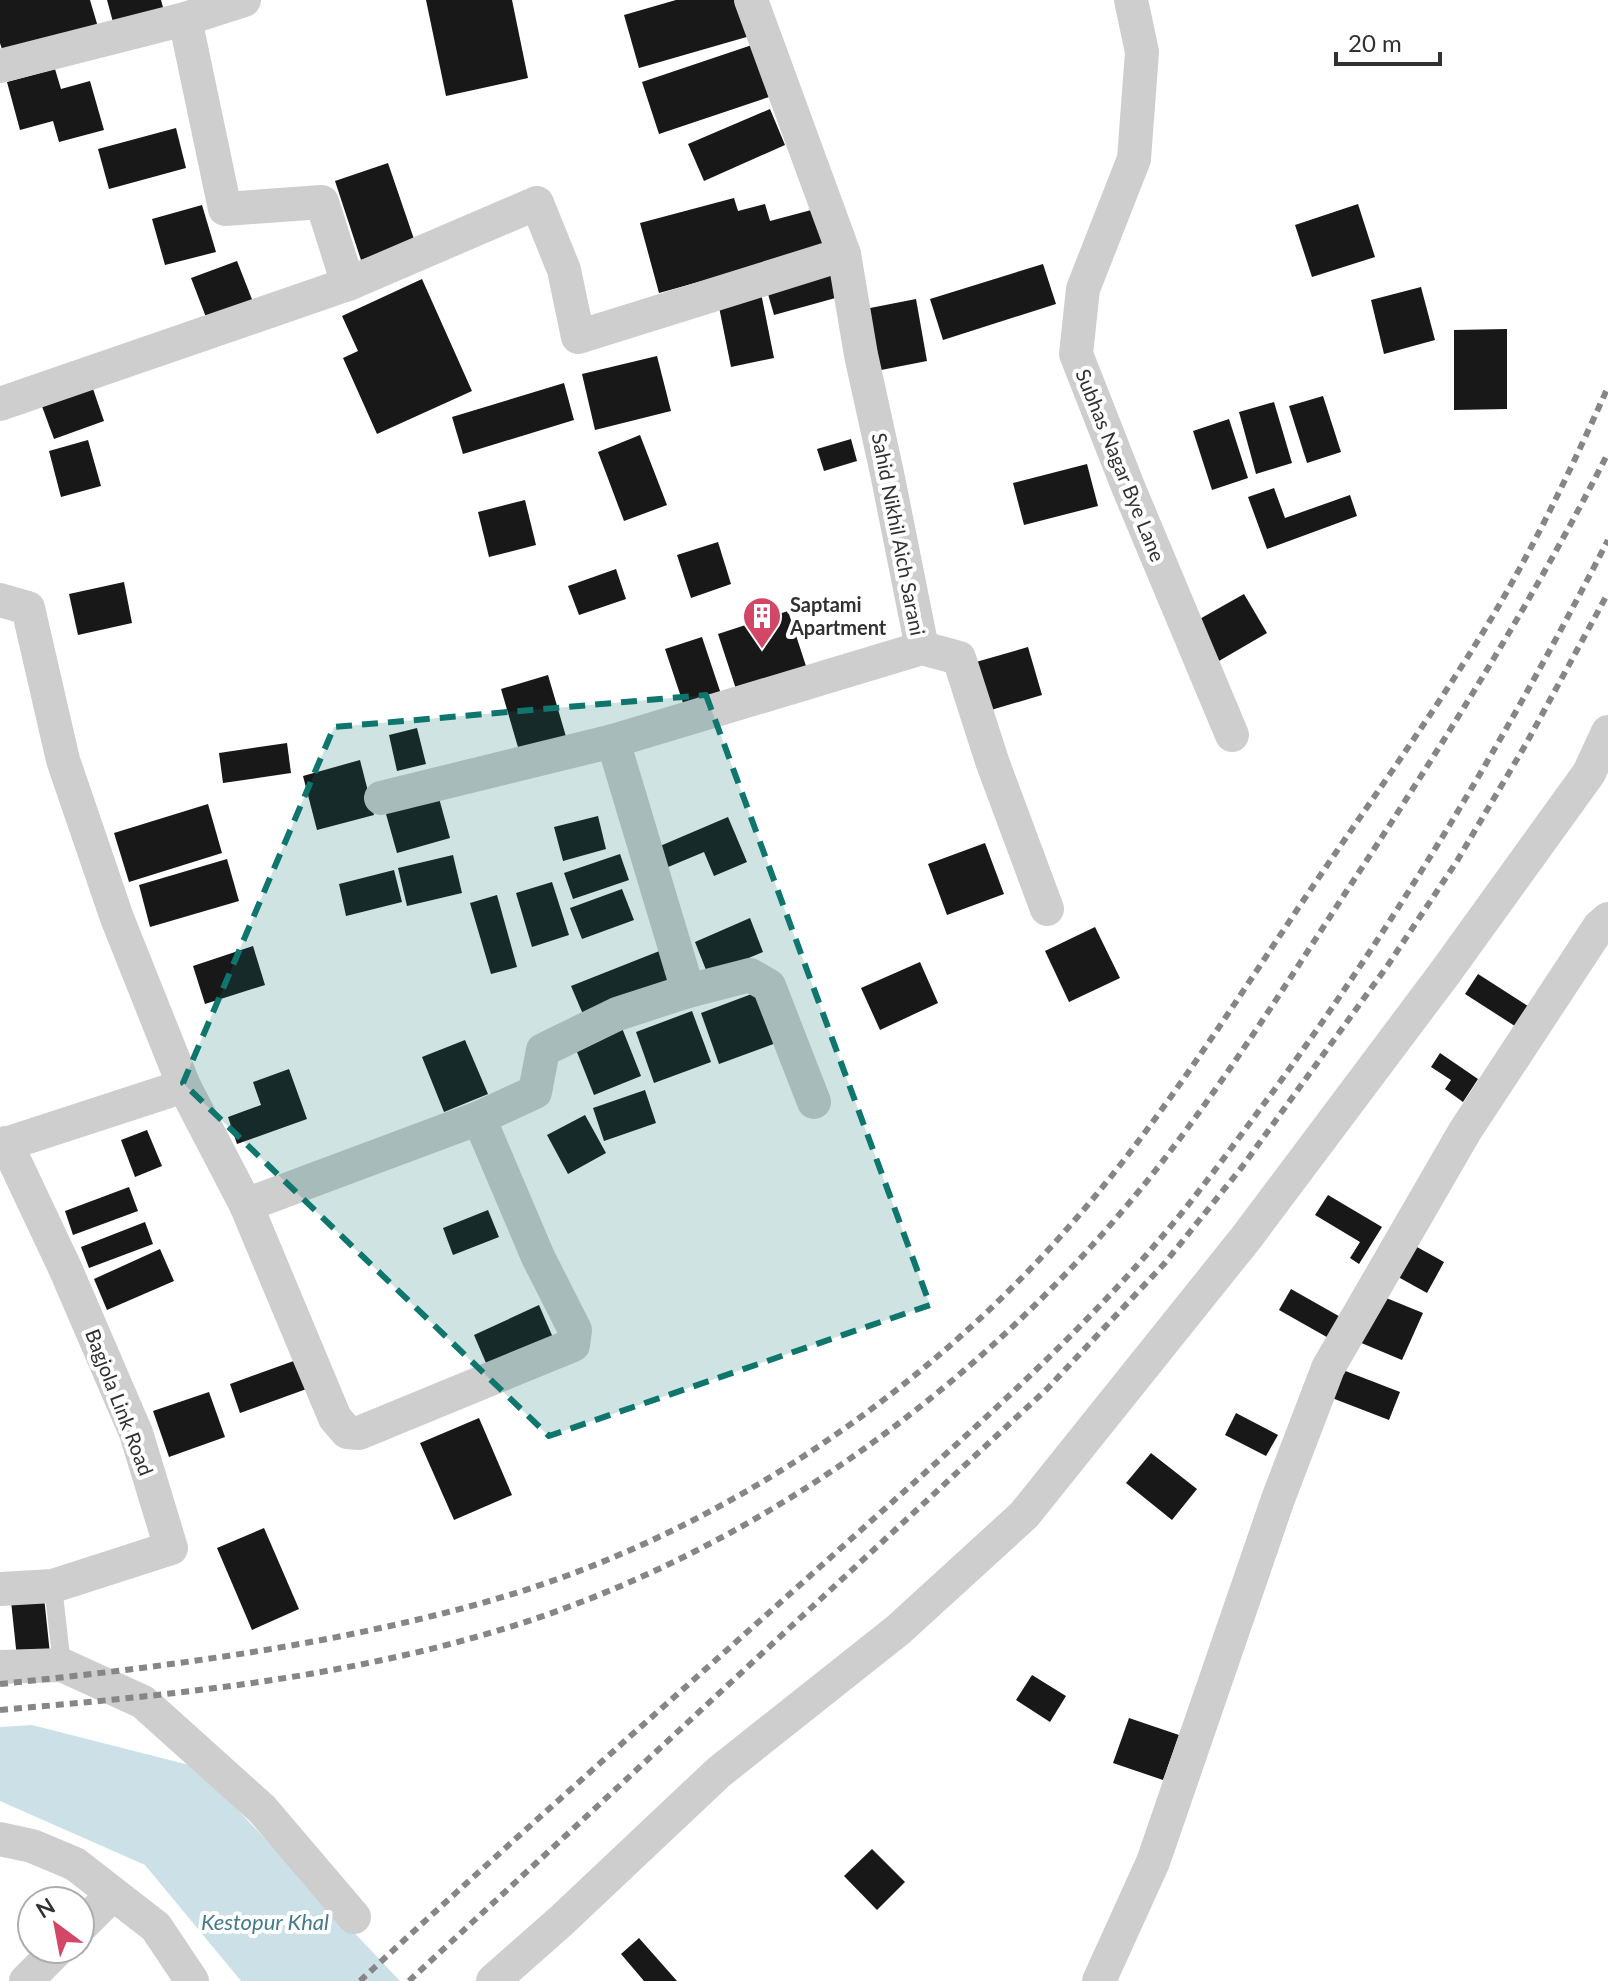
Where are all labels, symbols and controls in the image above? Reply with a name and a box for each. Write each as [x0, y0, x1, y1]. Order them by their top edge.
scale bar [1336, 16, 1440, 66]
text: 20 m [1348, 28, 1402, 57]
street label: Subhas Nagar Bye Lane [1071, 365, 1171, 565]
street label: Sahid Nikhil Aich Sarani [868, 431, 930, 637]
place label: Saptami Apartment [789, 592, 887, 639]
building icon: Saptami Apartment [741, 595, 783, 650]
street label: Bagjola Link Road [81, 1325, 159, 1479]
north arrow [16, 1885, 96, 1965]
text: N [31, 1892, 59, 1924]
water label: Kestopur Khal [201, 1908, 329, 1935]

